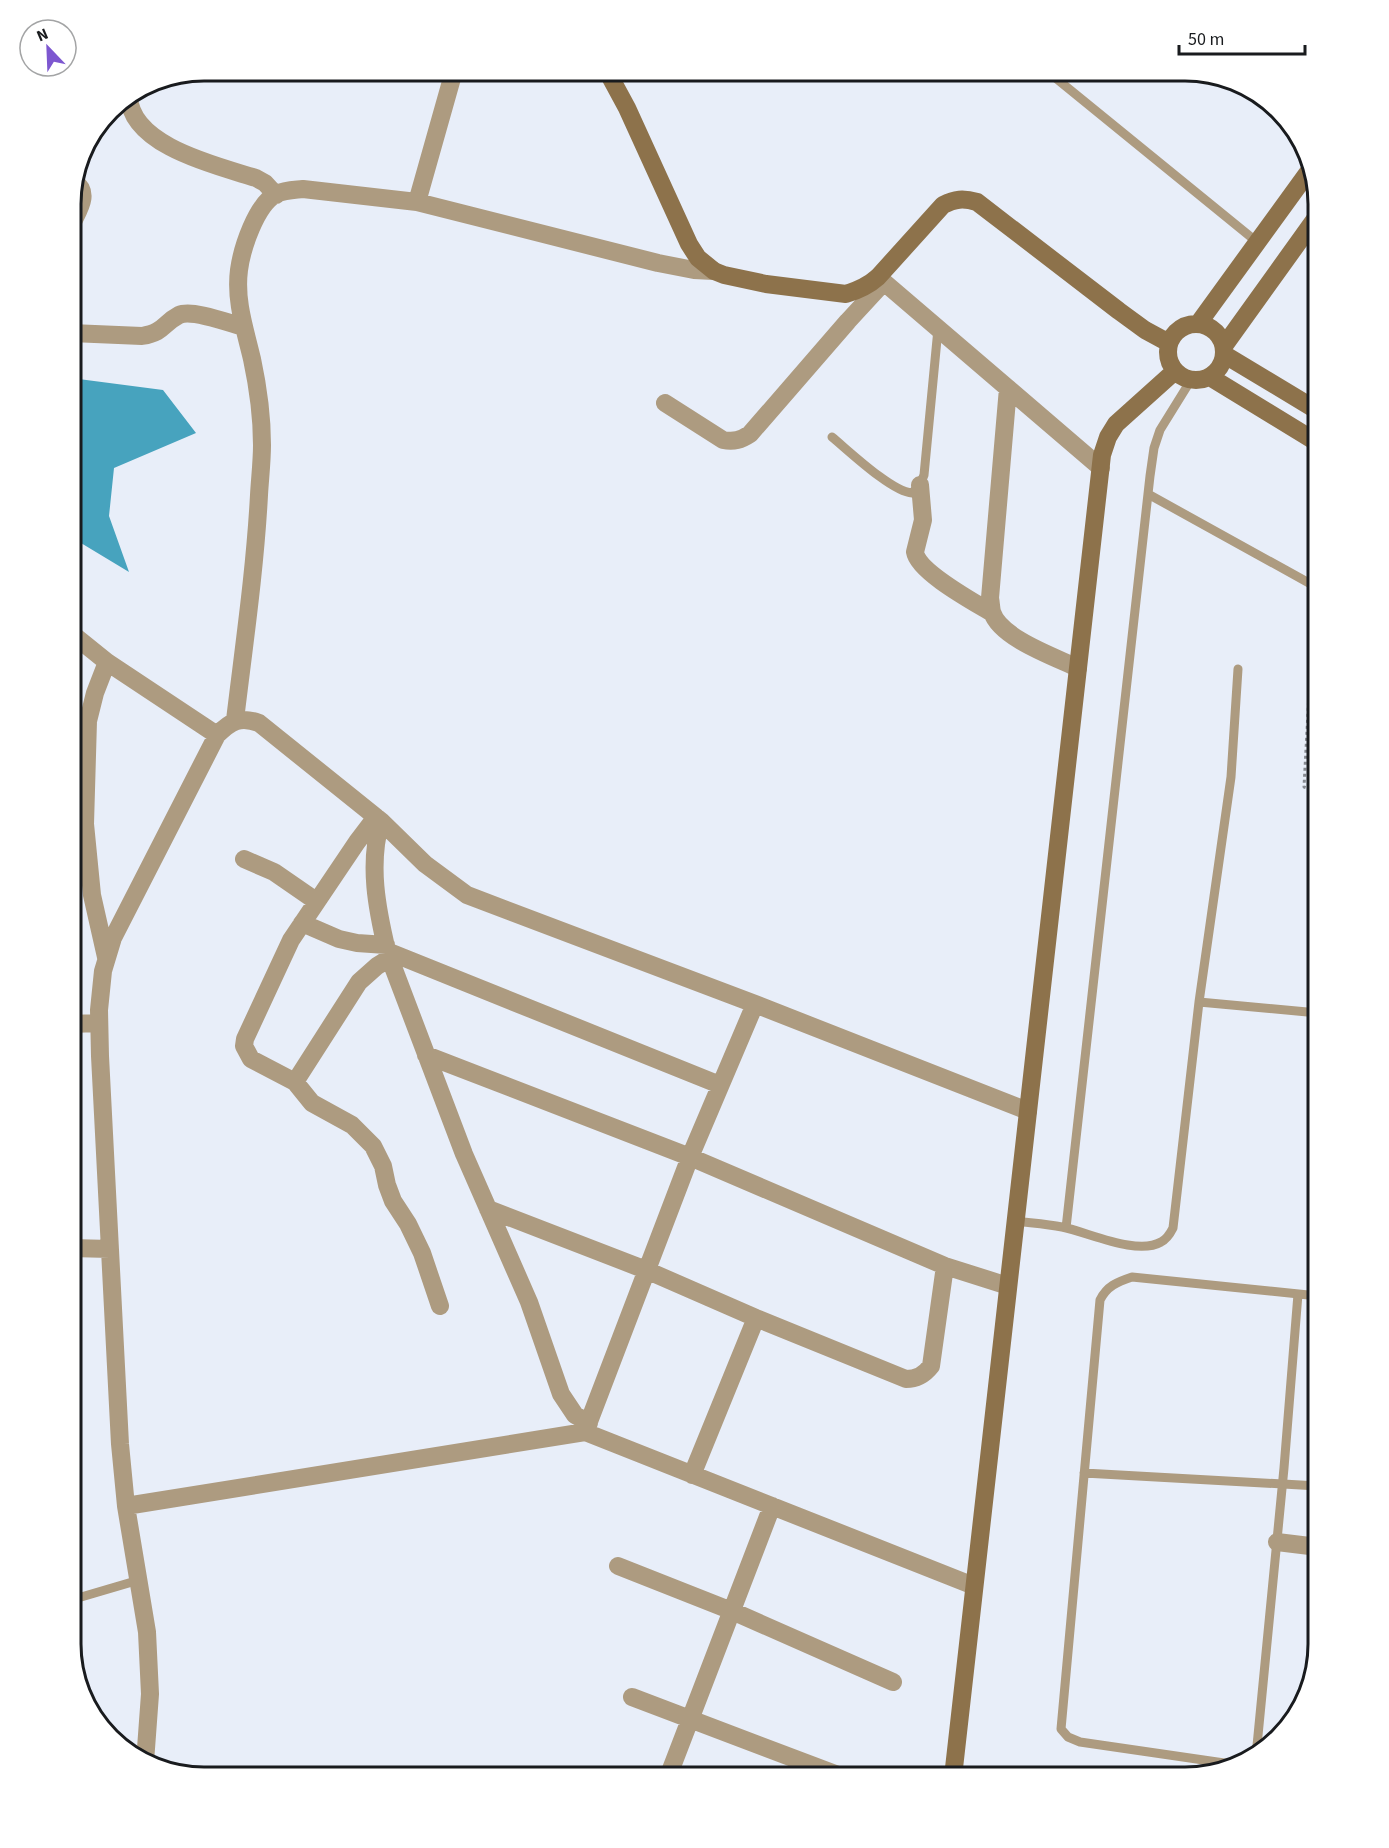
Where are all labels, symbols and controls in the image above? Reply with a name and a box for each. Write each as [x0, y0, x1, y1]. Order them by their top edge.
north arrow [18, 18, 78, 78]
scale bar [1179, 18, 1305, 56]
text: N [33, 23, 52, 47]
text: 50 m [1188, 27, 1224, 52]

